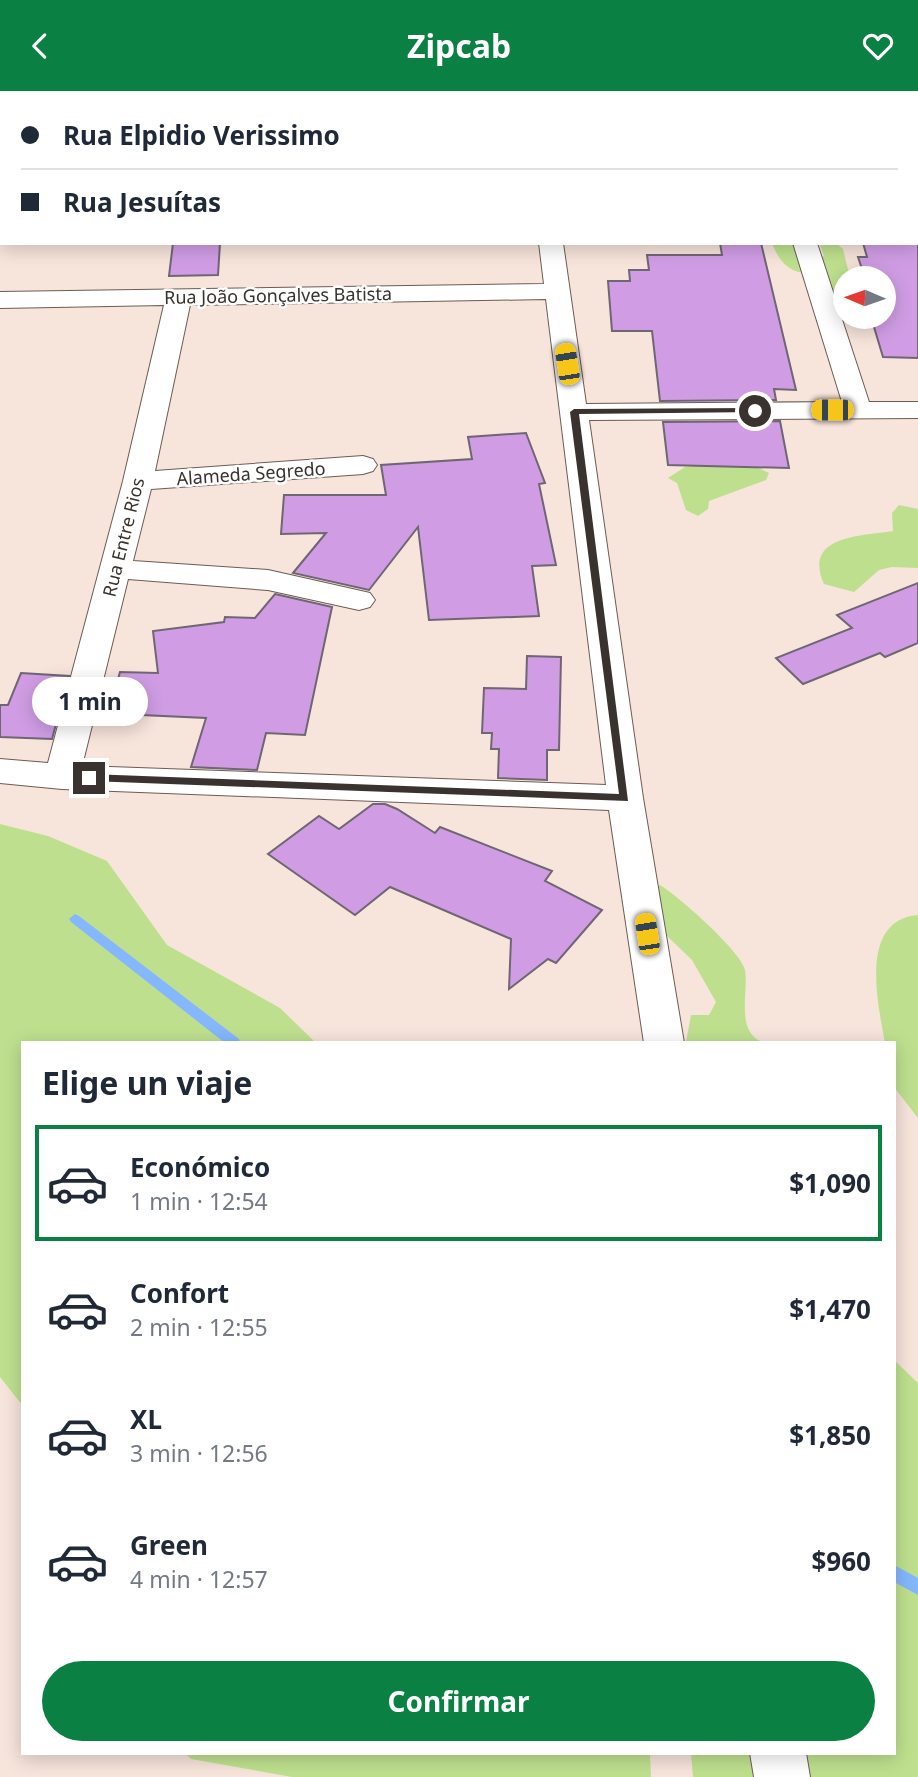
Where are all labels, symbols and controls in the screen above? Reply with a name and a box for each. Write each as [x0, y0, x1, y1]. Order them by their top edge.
text: Zipcab [407, 24, 511, 67]
icon: back [21, 27, 59, 65]
icon: heart [859, 27, 897, 65]
text: Rua Elpidio Verissimo [63, 117, 340, 153]
text: Rua Jesuítas [63, 184, 221, 220]
north arrow [833, 266, 896, 329]
map controls [833, 266, 896, 329]
street label: Rua João Gonçalves Batista [164, 281, 392, 309]
car [554, 342, 581, 386]
route start [739, 395, 771, 427]
car [812, 400, 854, 421]
street label: Alameda Segredo [176, 456, 326, 490]
street label: Rua Entre Rios [97, 475, 149, 599]
callout: 1 min [31, 677, 147, 725]
text: 1 min [58, 685, 122, 717]
route end [73, 762, 105, 794]
car [634, 912, 661, 956]
text: Elige un viaje [42, 1061, 252, 1104]
text: Económico [130, 1149, 270, 1185]
icon: car [46, 1152, 109, 1215]
text: $1,090 [789, 1165, 871, 1201]
text: 1 min · 12:54 [130, 1185, 268, 1217]
text: Confort [130, 1275, 229, 1311]
icon: car [46, 1278, 109, 1341]
text: $1,470 [789, 1291, 871, 1327]
text: 2 min · 12:55 [130, 1311, 268, 1343]
text: XL [130, 1401, 162, 1437]
icon: car [46, 1404, 109, 1467]
text: $1,850 [789, 1417, 871, 1453]
text: 3 min · 12:56 [130, 1437, 268, 1469]
text: Green [130, 1527, 208, 1563]
icon: car [46, 1530, 109, 1593]
text: $960 [812, 1543, 871, 1579]
text: 4 min · 12:57 [130, 1563, 268, 1595]
button: Confirmar [42, 1661, 875, 1741]

